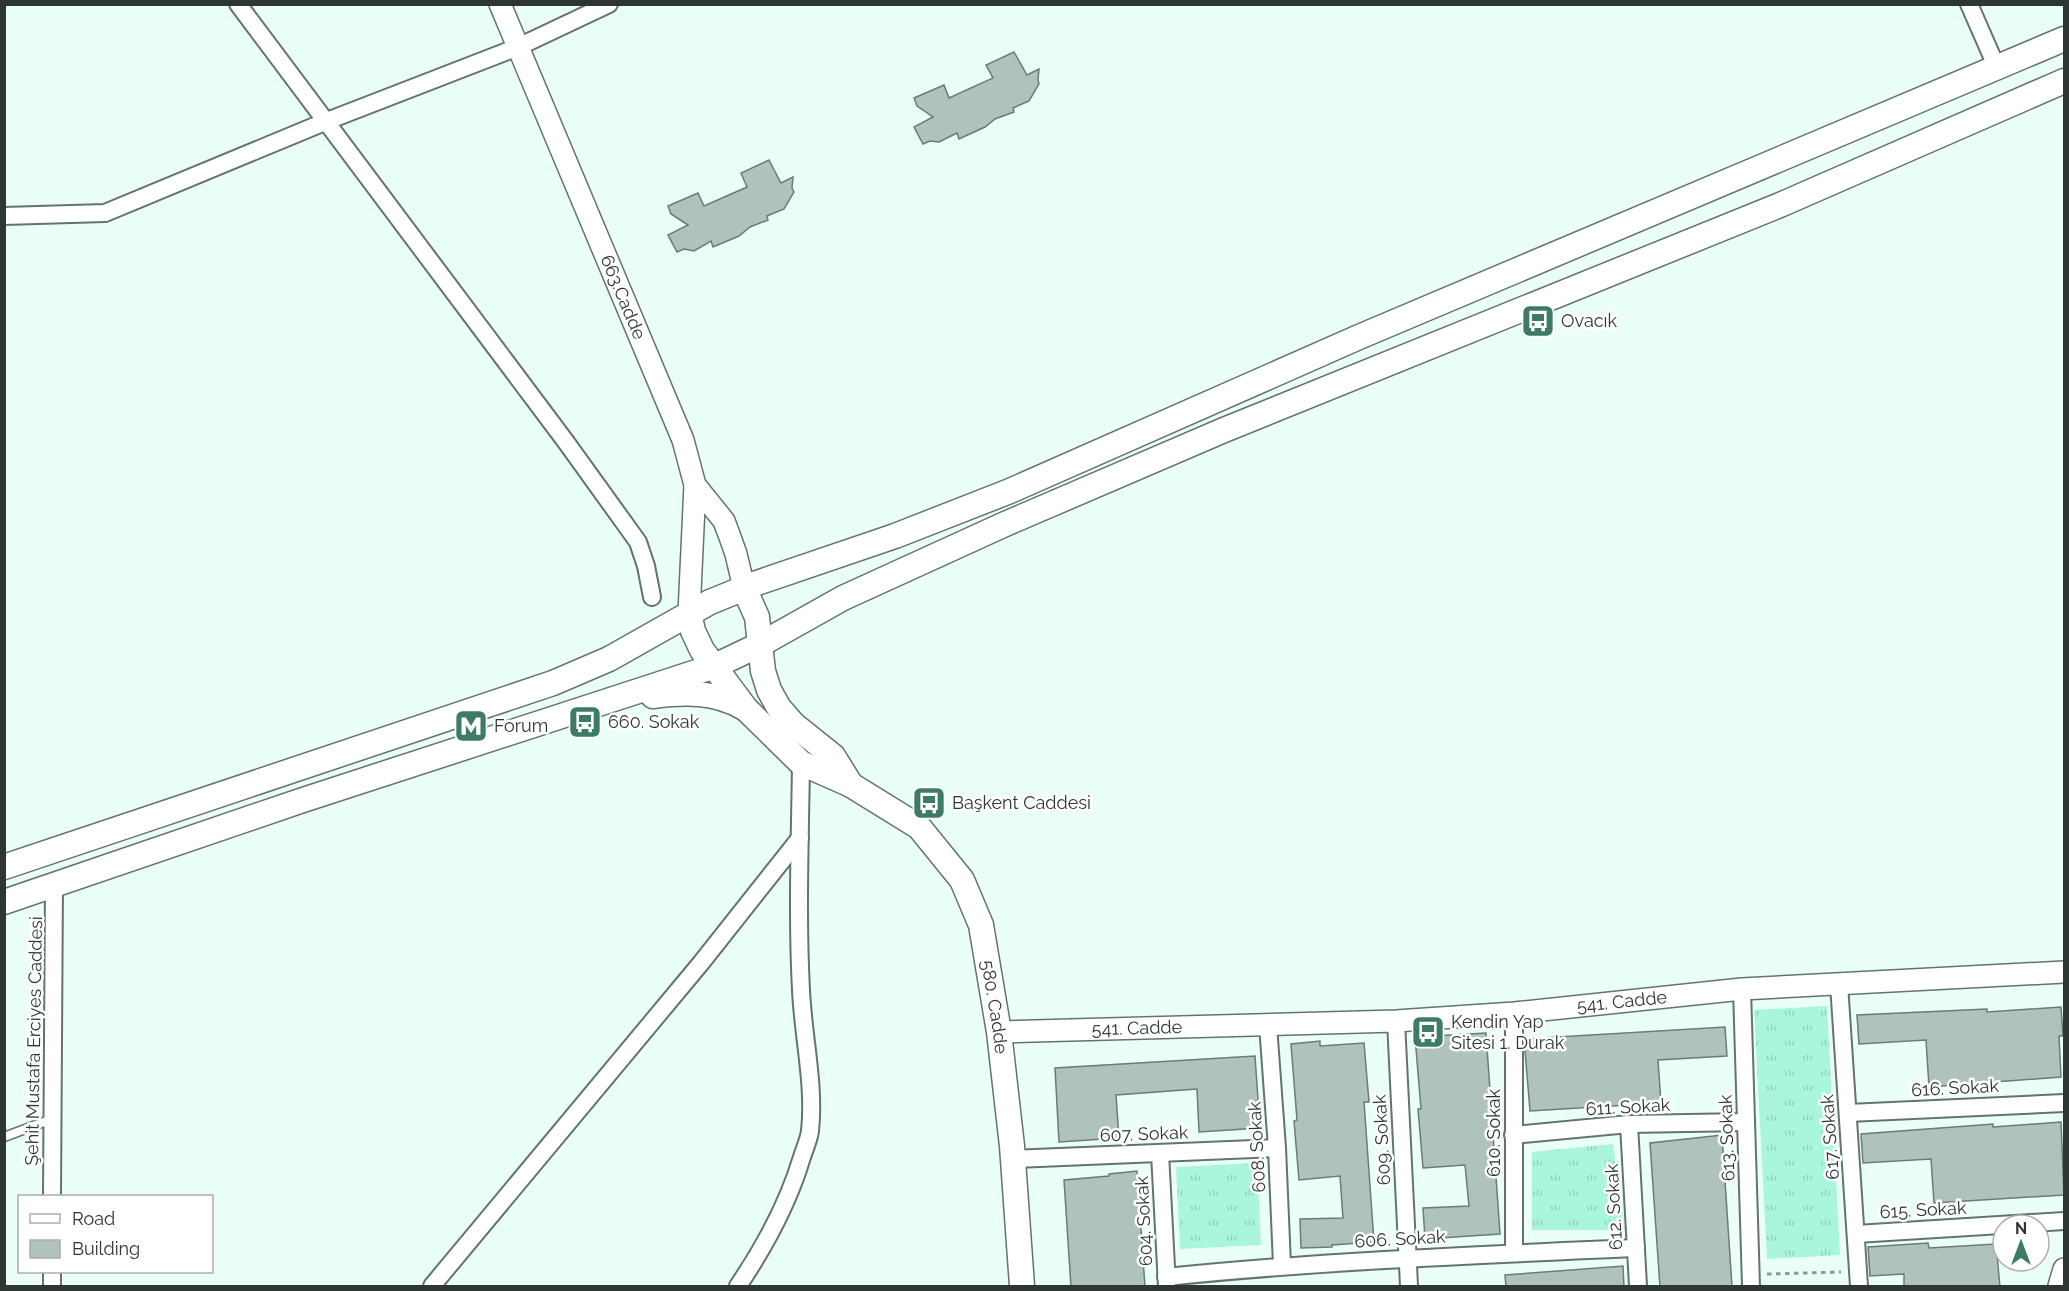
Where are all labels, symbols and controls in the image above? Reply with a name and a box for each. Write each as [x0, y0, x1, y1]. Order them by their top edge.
street label: 663.Cadde [597, 252, 651, 343]
bus stop icon: Ovacık [1520, 303, 1556, 339]
place label: Ovacık [1561, 310, 1617, 331]
bus stop icon: 660. Sokak [567, 704, 603, 740]
metro station icon: Forum [453, 708, 489, 744]
place label: 660. Sokak [608, 711, 700, 732]
place label: Forum [494, 715, 548, 736]
bus stop icon: Başkent Caddesi [911, 785, 947, 821]
place label: Başkent Caddesi [952, 792, 1091, 813]
street label: Şehit Mustafa Erciyes Caddesi [21, 916, 46, 1166]
street label: 580. Cadde [977, 959, 1012, 1055]
street label: 541. Cadde [1576, 986, 1668, 1016]
place label: Kendin Yap Sitesi 1. Durak [1451, 1011, 1565, 1053]
bus stop icon: Kendin Yap Sitesi 1. Durak [1410, 1014, 1446, 1050]
street label: 541. Cadde [1091, 1016, 1183, 1039]
street label: 616. Sokak [1911, 1075, 2000, 1100]
street label: 610. Sokak [1483, 1089, 1504, 1177]
street label: 617. Sokak [1816, 1093, 1843, 1180]
street label: 609. Sokak [1369, 1094, 1394, 1186]
street label: 611. Sokak [1585, 1094, 1671, 1119]
street label: 613. Sokak [1714, 1094, 1739, 1182]
street label: 608. Sokak [1244, 1101, 1269, 1193]
street label: 607. Sokak [1099, 1121, 1189, 1146]
street label: 612. Sokak [1601, 1163, 1626, 1251]
street label: 604. Sokak [1131, 1175, 1156, 1267]
legend [18, 1195, 213, 1273]
street label: 615. Sokak [1879, 1197, 1967, 1222]
text: Road [72, 1208, 115, 1229]
north arrow [1991, 1213, 2051, 1273]
text: N [2015, 1219, 2027, 1238]
street label: 606. Sokak [1354, 1226, 1447, 1251]
text: Building [72, 1238, 140, 1259]

